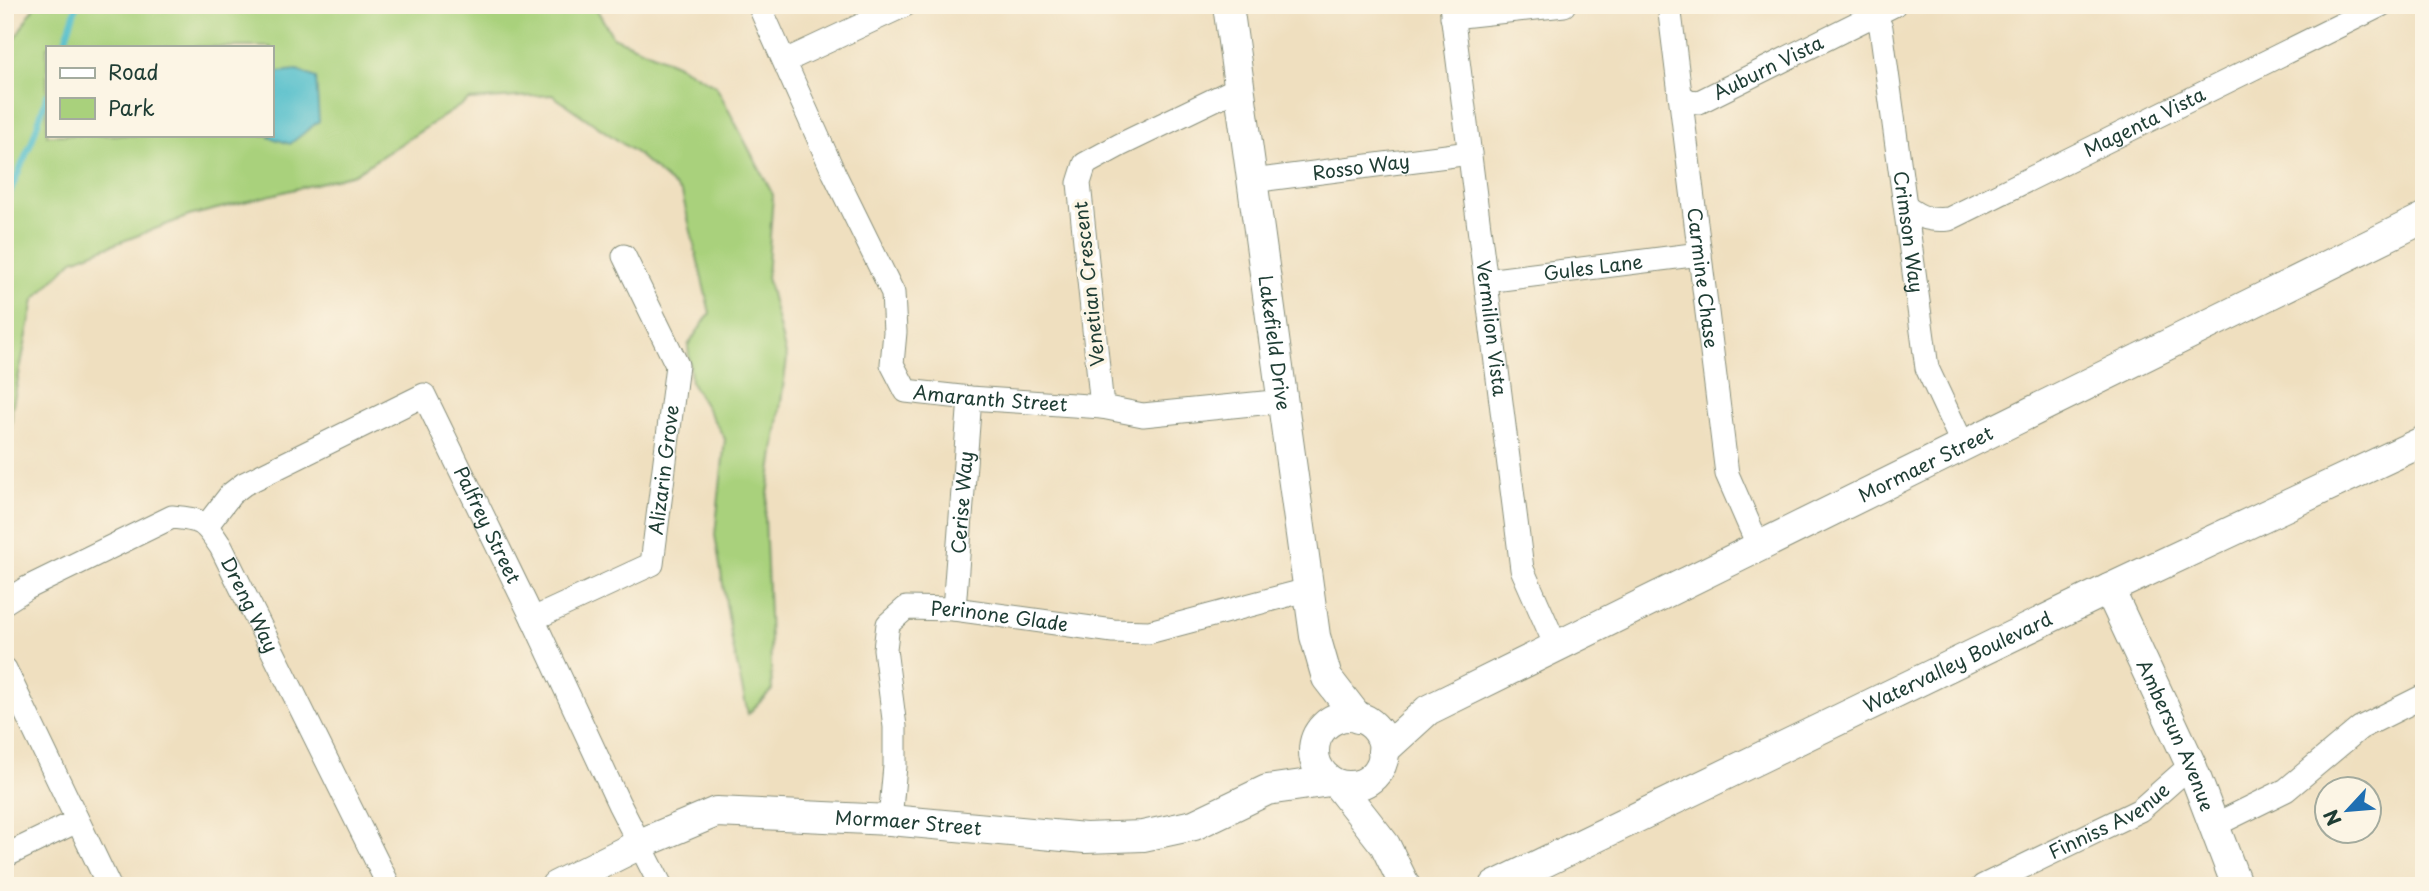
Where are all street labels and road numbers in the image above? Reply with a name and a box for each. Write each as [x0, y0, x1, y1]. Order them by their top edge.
street label: Auburn Vista [1708, 27, 1828, 106]
street label: Magenta Vista [2078, 79, 2210, 163]
street label: Rosso Way [1311, 146, 1411, 186]
street label: Crimson Way [1887, 169, 1932, 294]
street label: Venetian Crescent [1065, 200, 1111, 368]
street label: Carmine Chase [1681, 206, 1726, 350]
street label: Gules Lane [1542, 246, 1644, 287]
street label: Vermilion Vista [1470, 259, 1515, 398]
street label: Lakefield Drive [1252, 273, 1299, 412]
street label: Amaranth Street [912, 377, 1069, 418]
street label: Alizarin Grove [641, 403, 685, 536]
street label: Mormaer Street [1853, 418, 1998, 508]
street label: Cerise Way [943, 450, 979, 555]
street label: Palfrey Street [448, 461, 529, 588]
street label: Dreng Way [215, 551, 286, 657]
street label: Perinone Glade [930, 594, 1070, 638]
street label: Watervalley Boulevard [1858, 603, 2057, 719]
street label: Ambersun Avenue [2131, 655, 2222, 815]
street label: Finniss Avenue [2043, 776, 2175, 865]
street label: Mormaer Street [834, 802, 983, 841]

